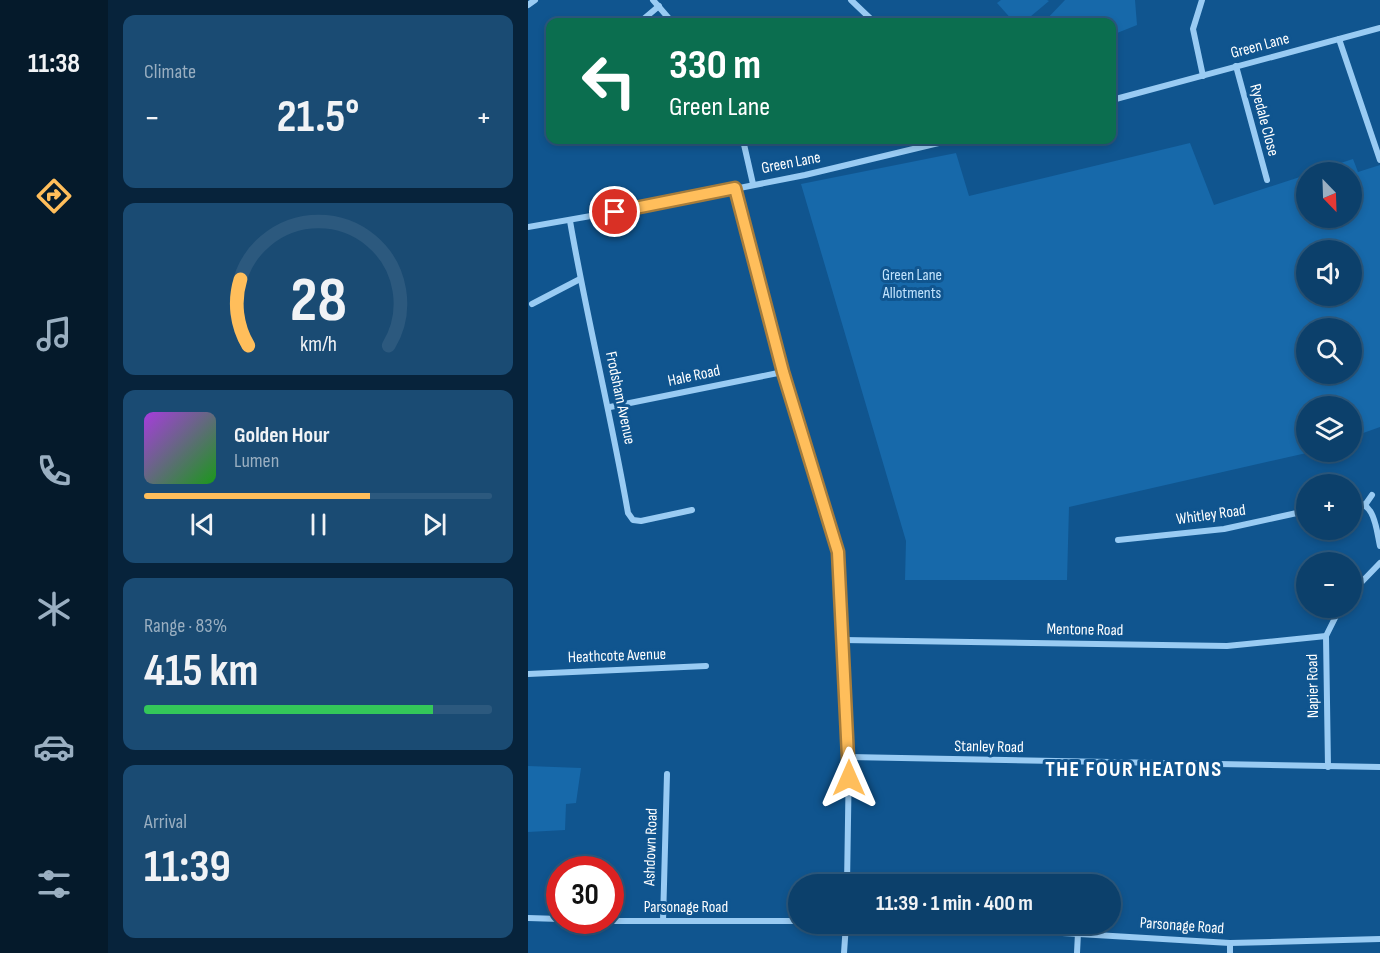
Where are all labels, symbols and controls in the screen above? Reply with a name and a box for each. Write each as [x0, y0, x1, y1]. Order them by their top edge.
street label: Green Lane [1229, 29, 1291, 63]
text: 330 m [669, 40, 761, 91]
icon: left [570, 42, 648, 120]
text: 11:38 [28, 48, 80, 80]
text: Climate [144, 60, 196, 84]
street label: Ryedale Close [1245, 82, 1283, 158]
text: 21.5° [277, 90, 359, 145]
text: Green Lane [669, 91, 770, 123]
text: − [144, 98, 160, 138]
text: + [476, 98, 492, 138]
street label: Green Lane [760, 148, 822, 178]
north arrow [1296, 162, 1362, 228]
map controls [1296, 162, 1362, 618]
icon: directions [33, 175, 75, 217]
pin [589, 186, 640, 237]
icon: arrive [598, 195, 631, 228]
button: sound [1296, 240, 1362, 306]
text: 28 [290, 264, 346, 339]
park label: Green Lane Allotments [882, 266, 942, 303]
icon: music [33, 313, 75, 355]
button: search [1296, 318, 1362, 384]
text: km/h [299, 332, 337, 357]
street label: Frodsham Avenue [601, 350, 639, 446]
street label: Hale Road [666, 361, 722, 391]
button: layers [1296, 396, 1362, 462]
text: Golden Hour [234, 422, 330, 449]
text: Lumen [234, 449, 279, 473]
icon: phone [33, 450, 75, 492]
button: + [1296, 474, 1362, 540]
street label: Whitley Road [1175, 501, 1247, 529]
icon: previous [186, 508, 219, 541]
icon: pause [302, 508, 335, 541]
icon: next [418, 508, 451, 541]
button: − [1296, 552, 1362, 618]
icon: climate [33, 588, 75, 630]
text: Range · 83% [144, 614, 227, 638]
street label: Mentone Road [1046, 620, 1124, 640]
text: 415 km [144, 644, 258, 699]
street label: Heathcote Avenue [568, 645, 666, 667]
street label: Napier Road [1303, 654, 1323, 718]
icon: car [33, 726, 75, 768]
street label: Stanley Road [954, 737, 1024, 757]
position arrow [817, 746, 881, 810]
district label: THE FOUR HEATONS [1045, 756, 1223, 783]
street label: Ashdown Road [640, 808, 662, 887]
text: Arrival [144, 810, 187, 834]
text: 11:39 [144, 840, 231, 895]
speed limit sign: 30 [546, 856, 624, 934]
icon: filters [33, 863, 75, 905]
text: 11:39 · 1 min · 400 m [876, 890, 1033, 917]
street label: Parsonage Road [644, 898, 728, 917]
street label: Parsonage Road [1139, 914, 1225, 938]

